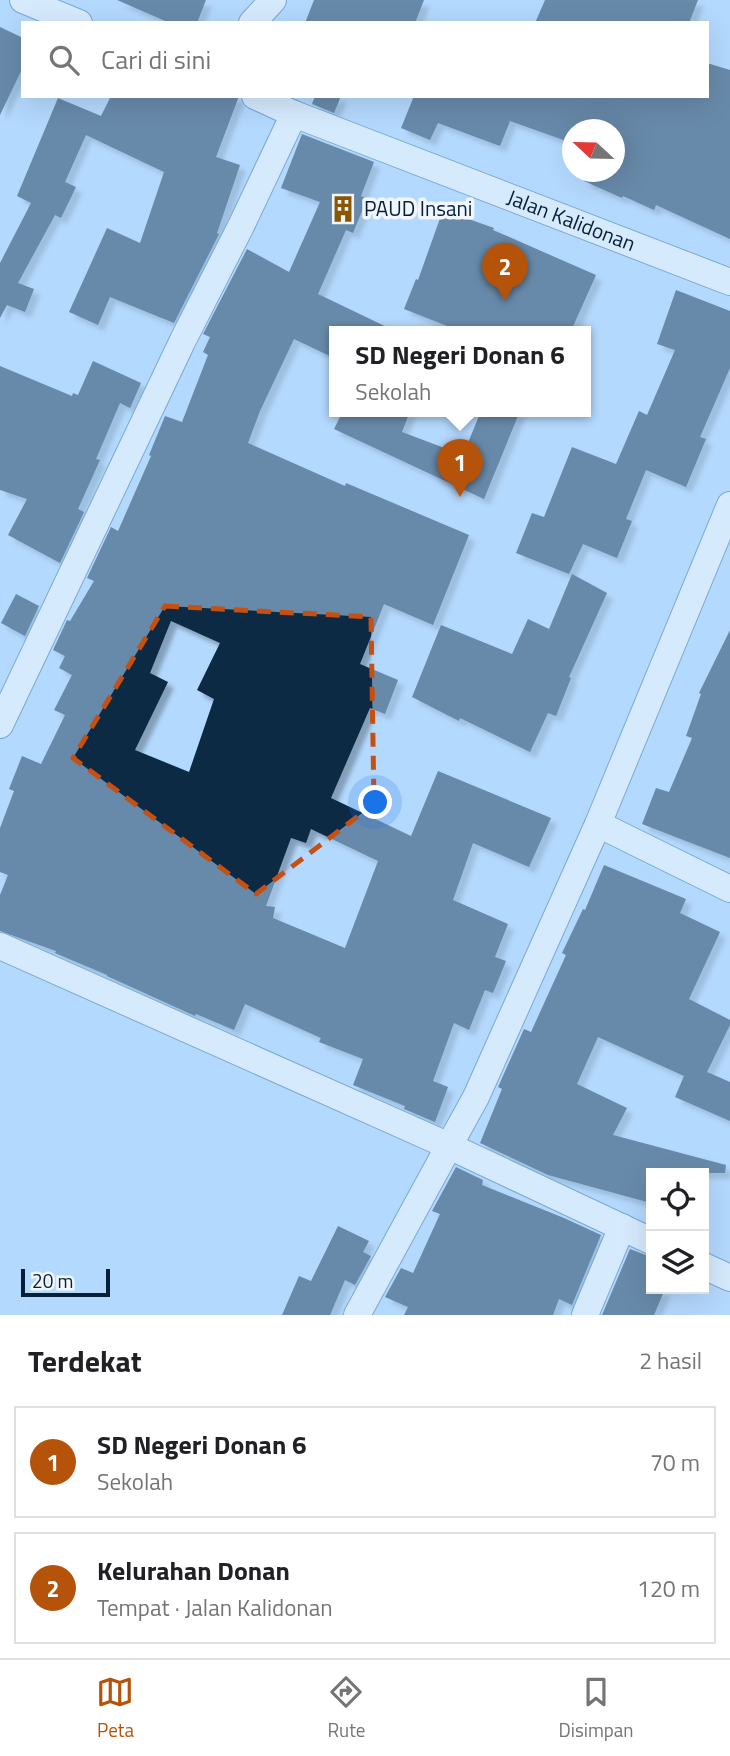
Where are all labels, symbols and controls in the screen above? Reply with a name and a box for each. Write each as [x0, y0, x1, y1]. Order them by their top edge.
search box [21, 21, 709, 98]
text: Cari di sini [101, 40, 211, 79]
icon: search [45, 41, 83, 79]
north arrow [562, 119, 625, 182]
street label: Jalan Kalidonan [503, 181, 640, 259]
place label: PAUD Insani [364, 192, 472, 224]
building icon: PAUD Insani [328, 194, 358, 224]
pin: 2 [482, 243, 528, 301]
popup [329, 326, 591, 417]
text: SD Negeri Donan 6 [355, 335, 565, 374]
text: Sekolah [355, 374, 431, 409]
pin: 1 [437, 439, 483, 497]
your location [358, 785, 392, 819]
map controls [646, 1168, 709, 1294]
button: locate [646, 1168, 709, 1231]
button: layers [646, 1231, 709, 1294]
scale bar [21, 1266, 110, 1298]
text: 20 m [32, 1266, 73, 1295]
text: Terdekat [28, 1338, 142, 1384]
text: 2 hasil [639, 1343, 702, 1378]
text: SD Negeri Donan 6 [97, 1425, 307, 1464]
text: 1 [47, 1445, 59, 1480]
text: 70 m [650, 1445, 700, 1480]
text: Sekolah [97, 1464, 173, 1499]
text: Kelurahan Donan [97, 1551, 290, 1590]
text: 2 [47, 1571, 59, 1606]
text: 120 m [637, 1571, 700, 1606]
text: Tempat · Jalan Kalidonan [97, 1590, 333, 1625]
tab: Peta [96, 1673, 134, 1744]
tab: Rute [327, 1673, 365, 1744]
tab: Disimpan [558, 1673, 634, 1744]

